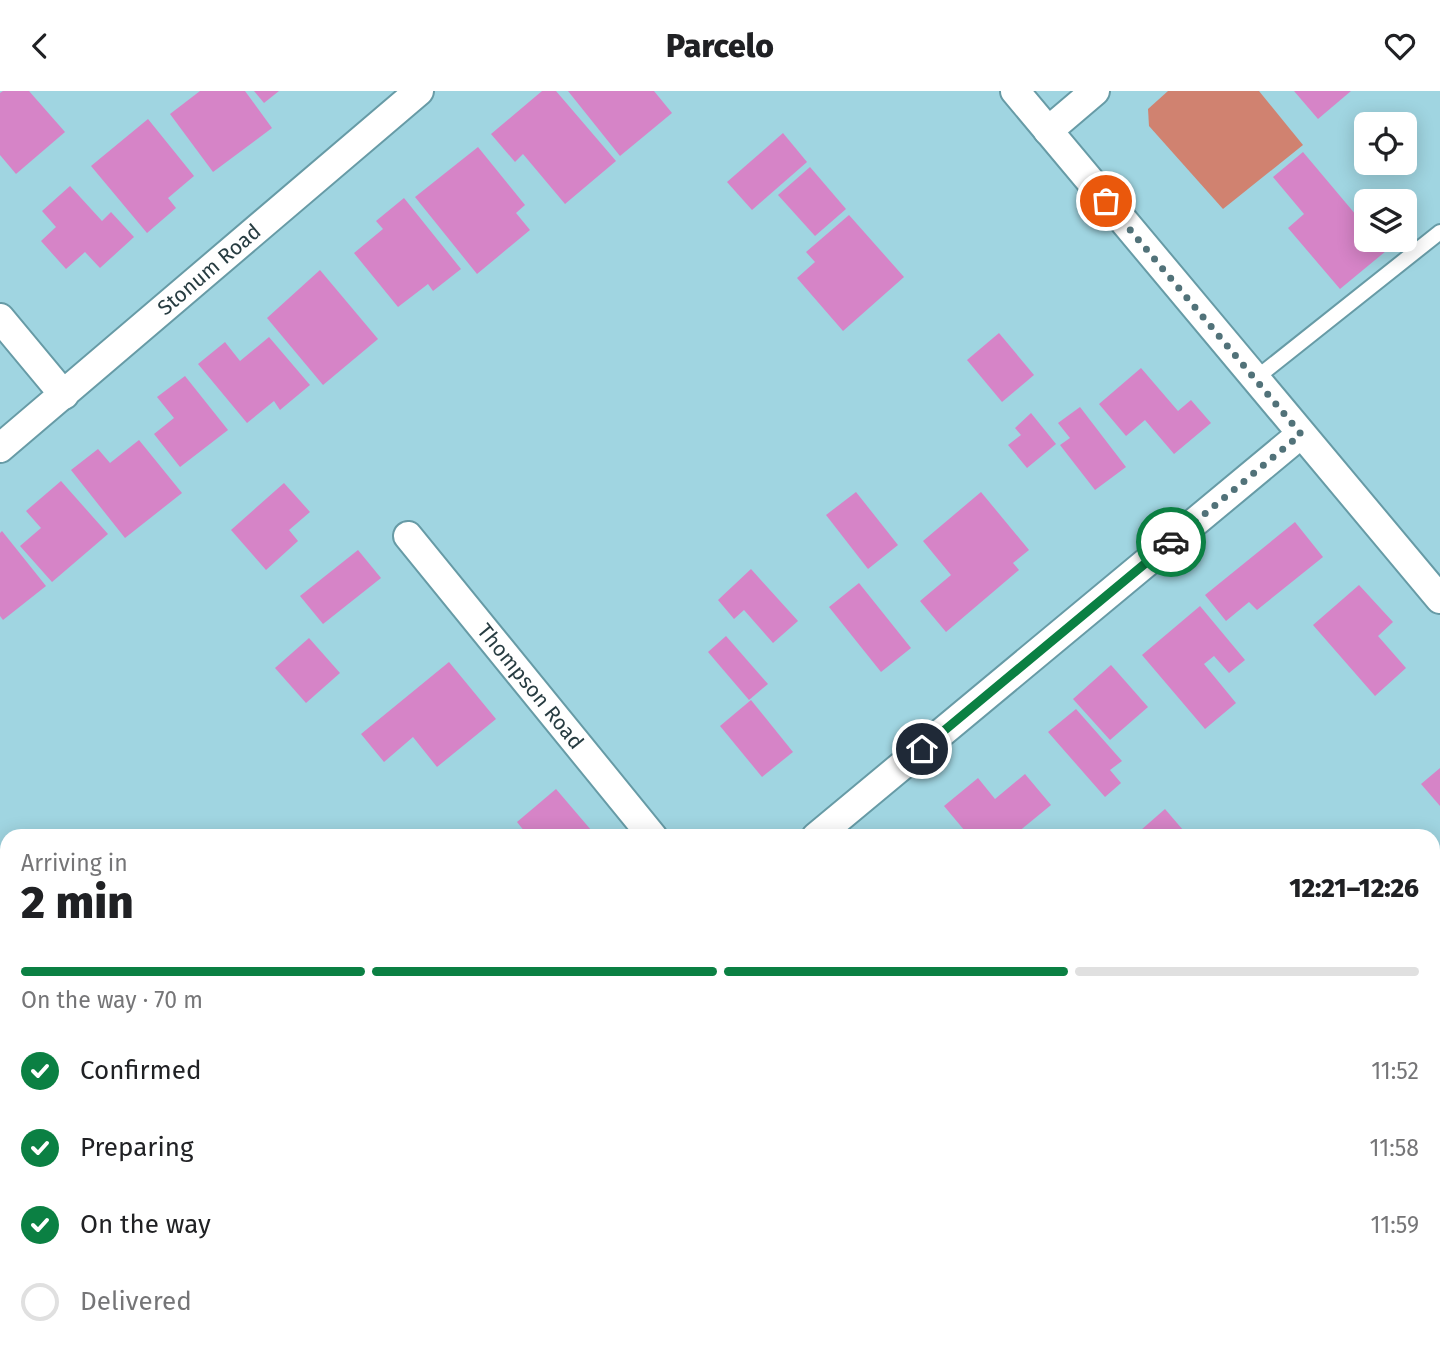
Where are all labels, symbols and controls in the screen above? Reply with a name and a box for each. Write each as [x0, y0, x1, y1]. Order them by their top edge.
icon: back [21, 27, 59, 65]
text: Parcelo [666, 27, 774, 65]
icon: heart [1381, 27, 1419, 65]
map controls [1354, 112, 1417, 252]
button: locate [1354, 112, 1417, 175]
pin [1076, 171, 1136, 231]
icon: bag [1087, 182, 1125, 220]
button: layers [1354, 189, 1417, 252]
street label: Stonum Road [152, 218, 266, 321]
courier [1136, 507, 1206, 577]
icon: car [1152, 523, 1190, 561]
street label: Thompson Road [472, 618, 589, 755]
pin [892, 719, 952, 779]
icon: home [903, 730, 941, 768]
text: Arriving in [21, 849, 128, 877]
text: 12:21–12:26 [1289, 873, 1419, 904]
text: 2 min [21, 875, 134, 930]
text: On the way · 70 m [21, 986, 203, 1014]
icon: check [21, 1052, 59, 1090]
text: Confirmed [80, 1055, 201, 1086]
text: 11:52 [1371, 1057, 1419, 1085]
icon: check [21, 1129, 59, 1167]
text: Preparing [80, 1132, 193, 1163]
text: 11:58 [1370, 1134, 1419, 1162]
icon: check [21, 1206, 59, 1244]
text: On the way [80, 1209, 211, 1240]
text: 11:59 [1371, 1211, 1419, 1239]
text: Delivered [80, 1286, 192, 1317]

